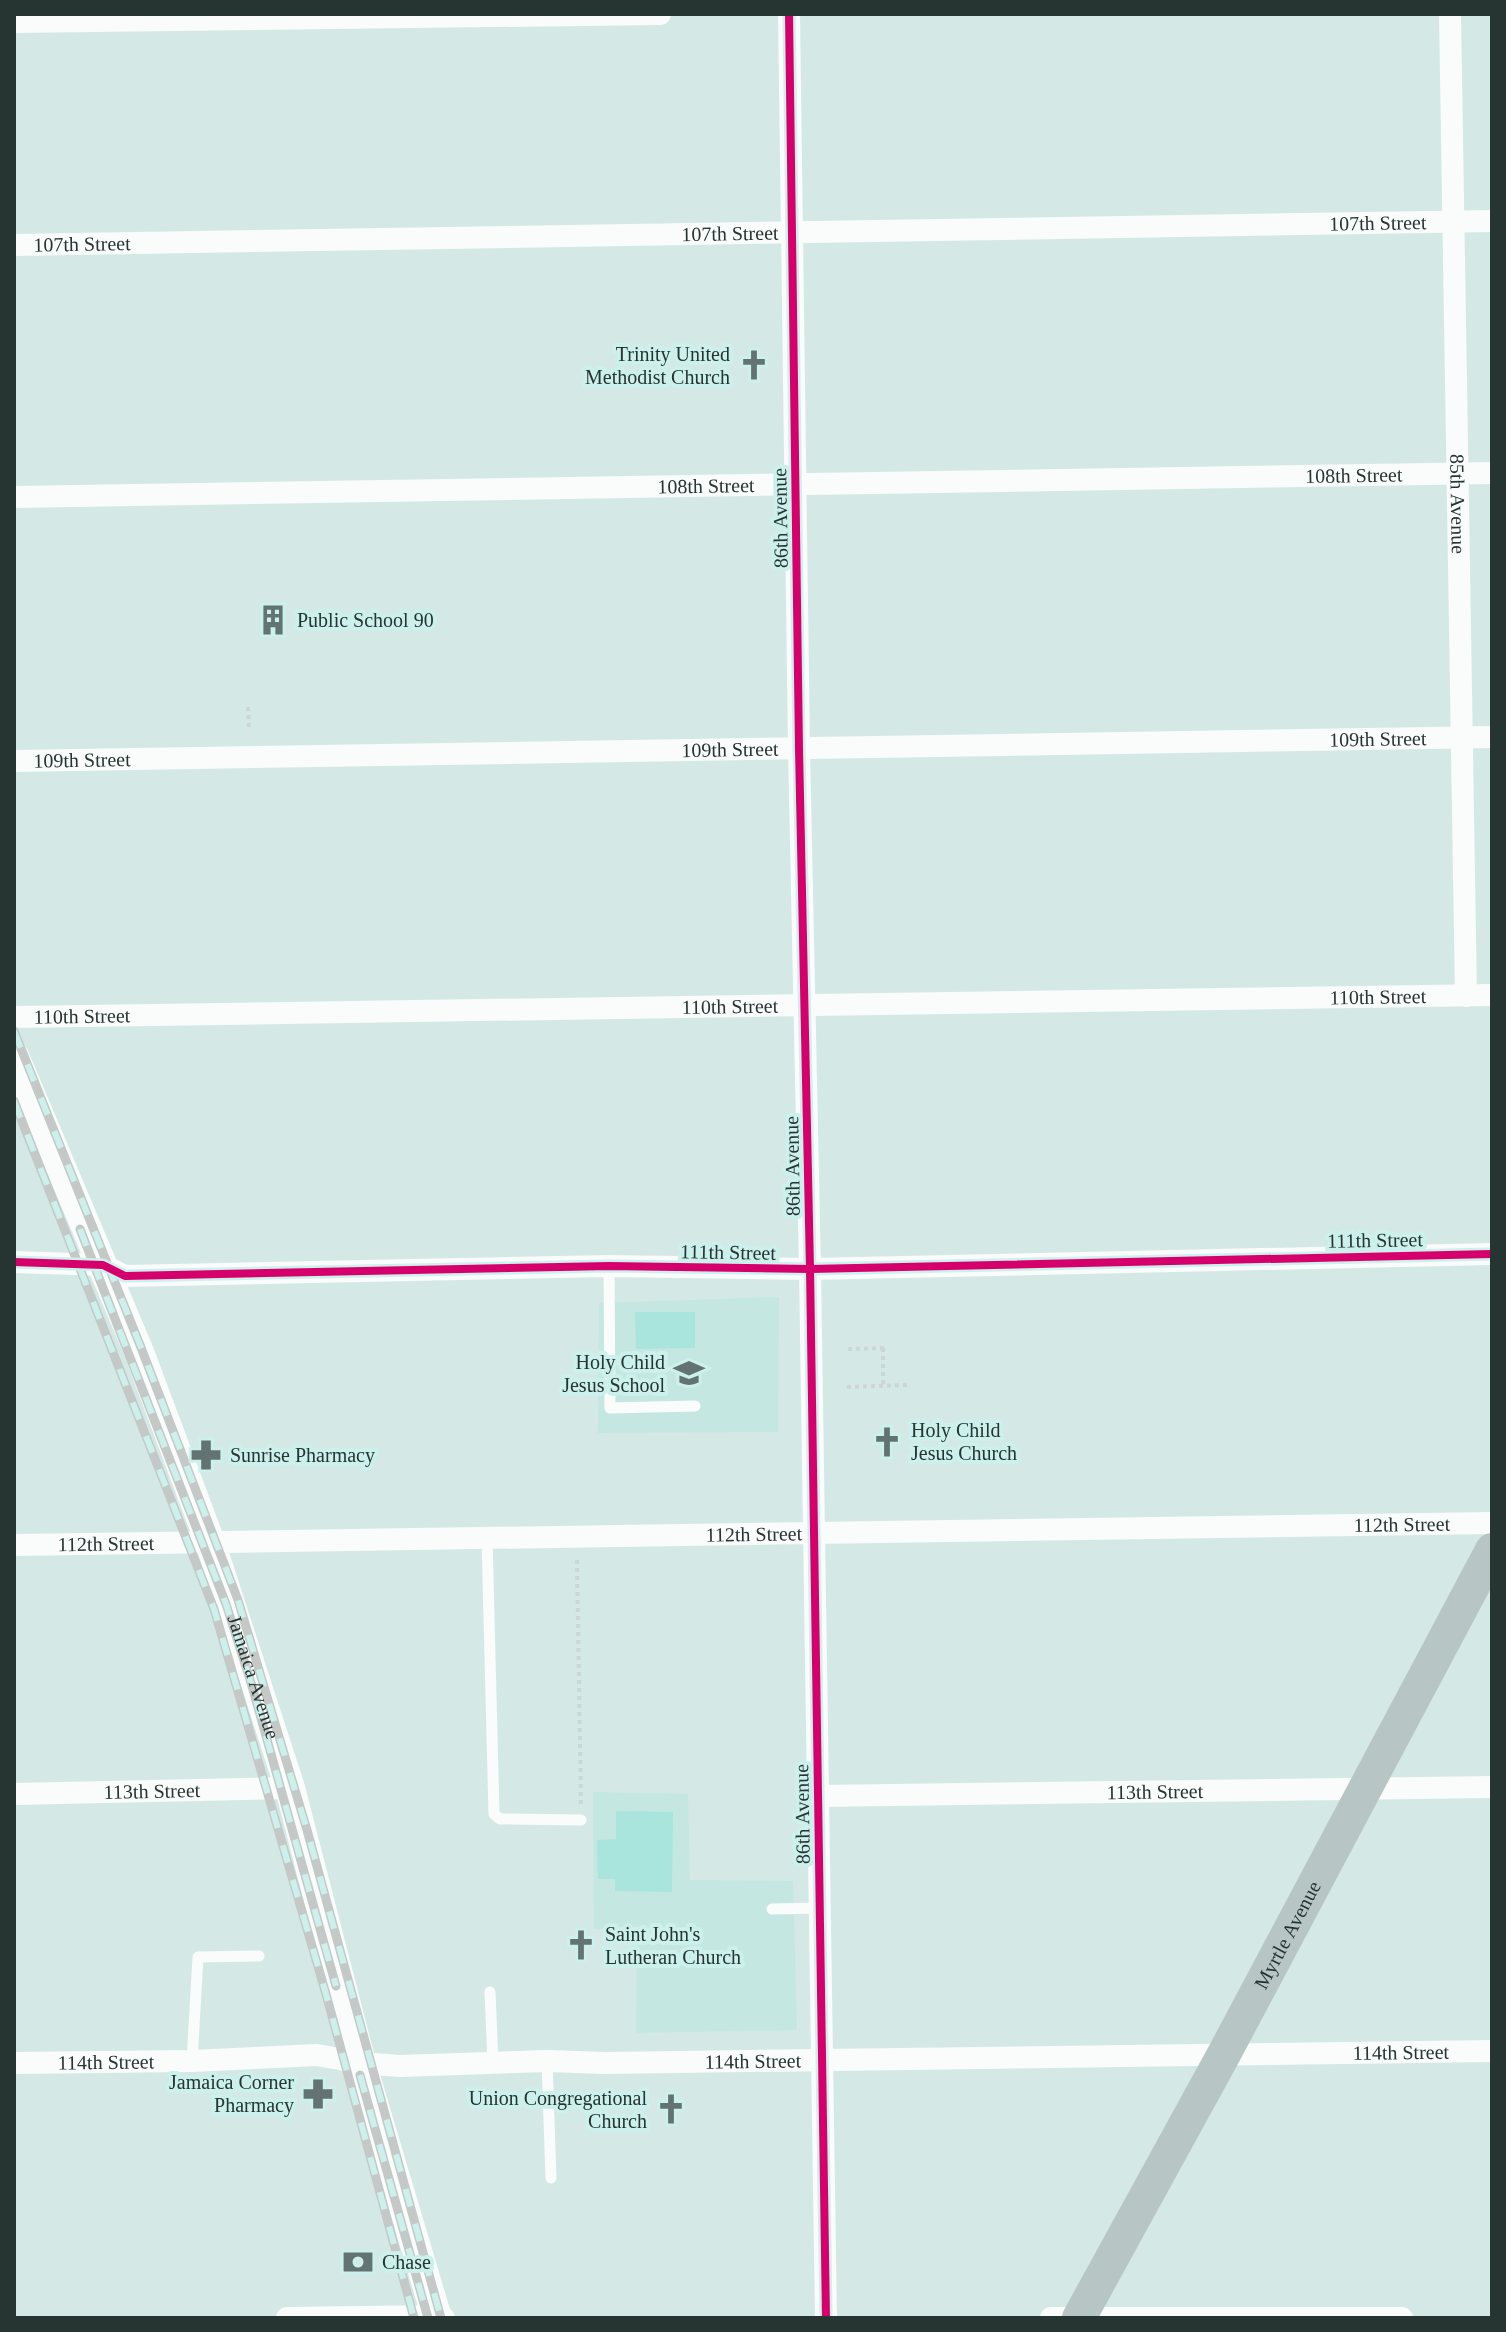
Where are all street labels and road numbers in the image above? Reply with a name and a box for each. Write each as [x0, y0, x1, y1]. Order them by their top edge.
street label: 107th Street [1329, 211, 1427, 235]
street label: 107th Street [681, 222, 779, 245]
street label: 107th Street [33, 232, 131, 256]
street label: 85th Avenue [1446, 454, 1470, 554]
street label: 108th Street [1305, 463, 1403, 487]
street label: 86th Avenue [768, 468, 792, 568]
street label: 108th Street [657, 474, 755, 498]
street label: 109th Street [1329, 727, 1427, 751]
street label: 109th Street [681, 738, 779, 761]
street label: 109th Street [33, 748, 131, 772]
street label: 110th Street [1329, 985, 1427, 1008]
street label: 110th Street [681, 995, 779, 1018]
street label: 110th Street [34, 1004, 131, 1028]
street label: 86th Avenue [780, 1116, 804, 1216]
street label: 111th Street [1327, 1228, 1423, 1252]
street label: 111th Street [680, 1240, 776, 1264]
street label: 112th Street [1353, 1513, 1451, 1536]
street label: 112th Street [705, 1522, 803, 1546]
street label: 112th Street [58, 1532, 155, 1555]
street label: Jamaica Avenue [223, 1612, 284, 1742]
street label: 86th Avenue [790, 1764, 814, 1864]
street label: 113th Street [103, 1779, 201, 1803]
street label: 113th Street [1107, 1780, 1204, 1803]
street label: Myrtle Avenue [1250, 1877, 1325, 1993]
street label: 114th Street [1352, 2041, 1450, 2064]
street label: 114th Street [704, 2049, 802, 2073]
street label: 114th Street [58, 2050, 155, 2074]

